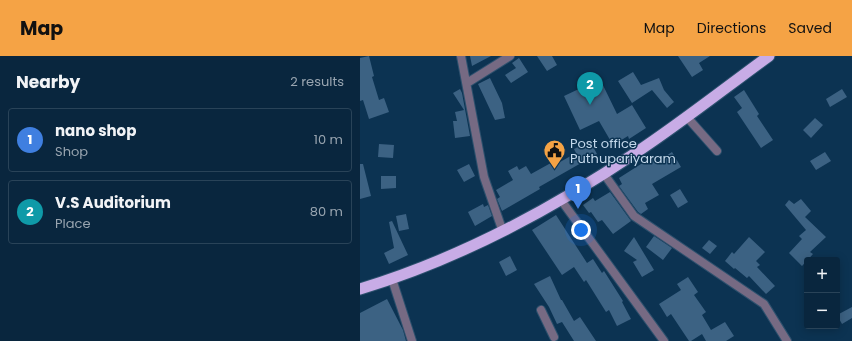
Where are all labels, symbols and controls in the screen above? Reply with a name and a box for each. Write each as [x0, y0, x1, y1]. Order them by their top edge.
text: Map [20, 15, 63, 42]
text: Map [644, 18, 675, 38]
text: Directions [697, 18, 766, 38]
text: Saved [788, 18, 832, 38]
text: Nearby [16, 70, 80, 94]
text: 2 results [290, 72, 344, 91]
pin: 2 [577, 72, 603, 105]
text: nano shop [55, 120, 136, 141]
text: 1 [28, 130, 32, 149]
text: 10 m [314, 130, 343, 149]
place label: Post office Puthupariyaram [570, 134, 676, 168]
public building icon: Post office Puthupariyaram [541, 137, 567, 170]
text: Shop [55, 142, 88, 161]
pin: 1 [565, 176, 591, 209]
text: V.S Auditorium [55, 192, 171, 213]
text: 2 [26, 202, 34, 221]
text: 80 m [310, 202, 343, 221]
text: Place [55, 214, 90, 233]
your location [571, 220, 591, 240]
map controls [804, 257, 840, 329]
button: + [804, 257, 840, 293]
button: − [804, 293, 840, 329]

